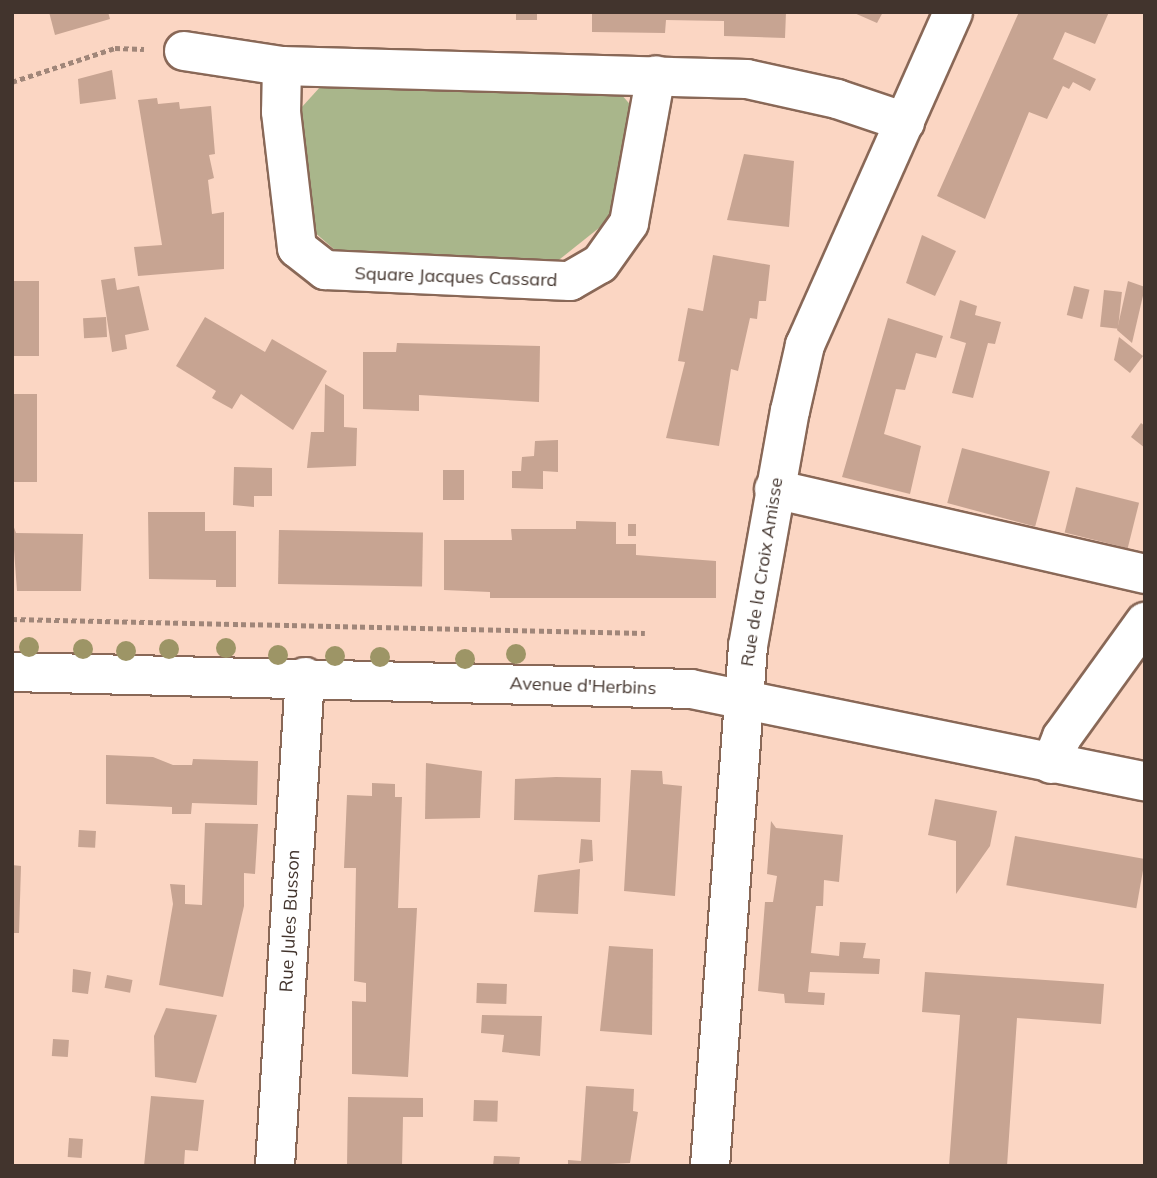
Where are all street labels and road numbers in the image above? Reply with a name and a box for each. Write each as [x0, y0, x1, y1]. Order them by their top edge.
street label: Square Jacques Cassard [354, 263, 558, 291]
street label: Rue de la Croix Amisse [736, 476, 788, 668]
street label: Avenue d'Herbins [509, 673, 657, 699]
street label: Rue Jules Busson [275, 849, 305, 993]

